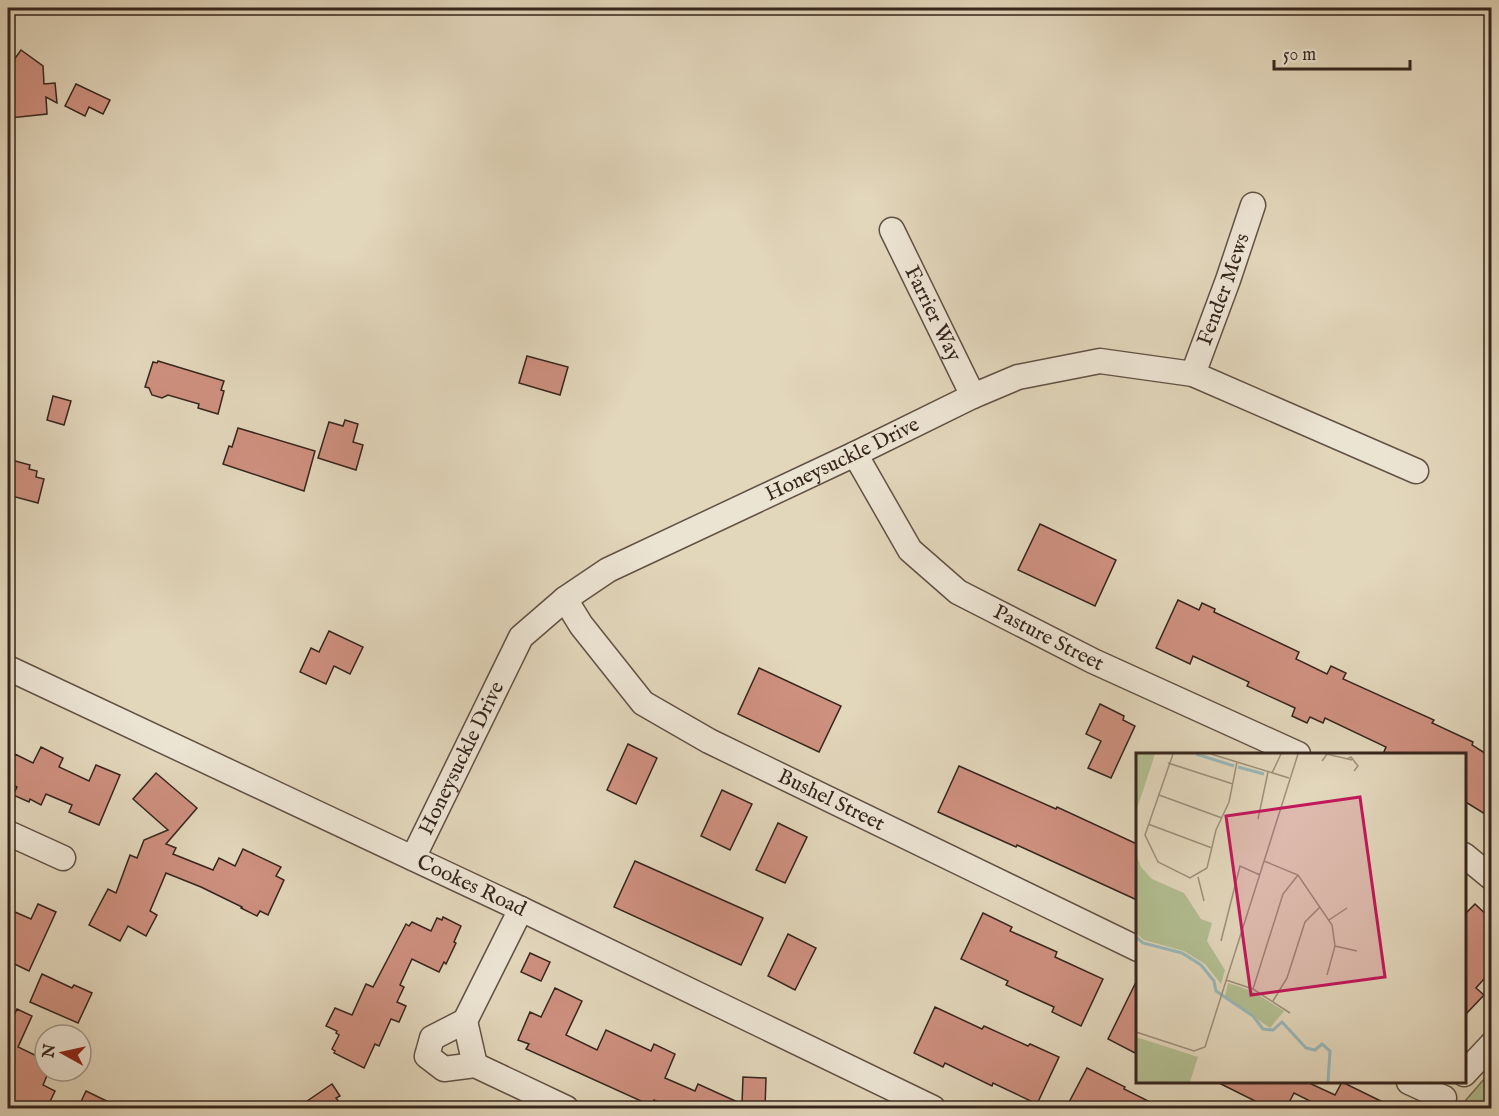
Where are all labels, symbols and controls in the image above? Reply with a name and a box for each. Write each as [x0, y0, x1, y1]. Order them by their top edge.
scale bar [1274, 33, 1410, 71]
text: 50 m [1283, 44, 1316, 67]
street label: Fender Mews [1191, 230, 1256, 349]
street label: Farrier Way [898, 261, 968, 366]
street label: Honeysuckle Drive [761, 411, 924, 508]
street label: Pasture Street [989, 599, 1108, 678]
street label: Honeysuckle Drive [413, 677, 511, 839]
inset map [1136, 753, 1466, 1083]
street label: Bushel Street [773, 763, 889, 838]
street label: Cookes Road [412, 848, 531, 923]
north arrow [33, 1023, 93, 1083]
text: N [39, 1043, 61, 1060]

